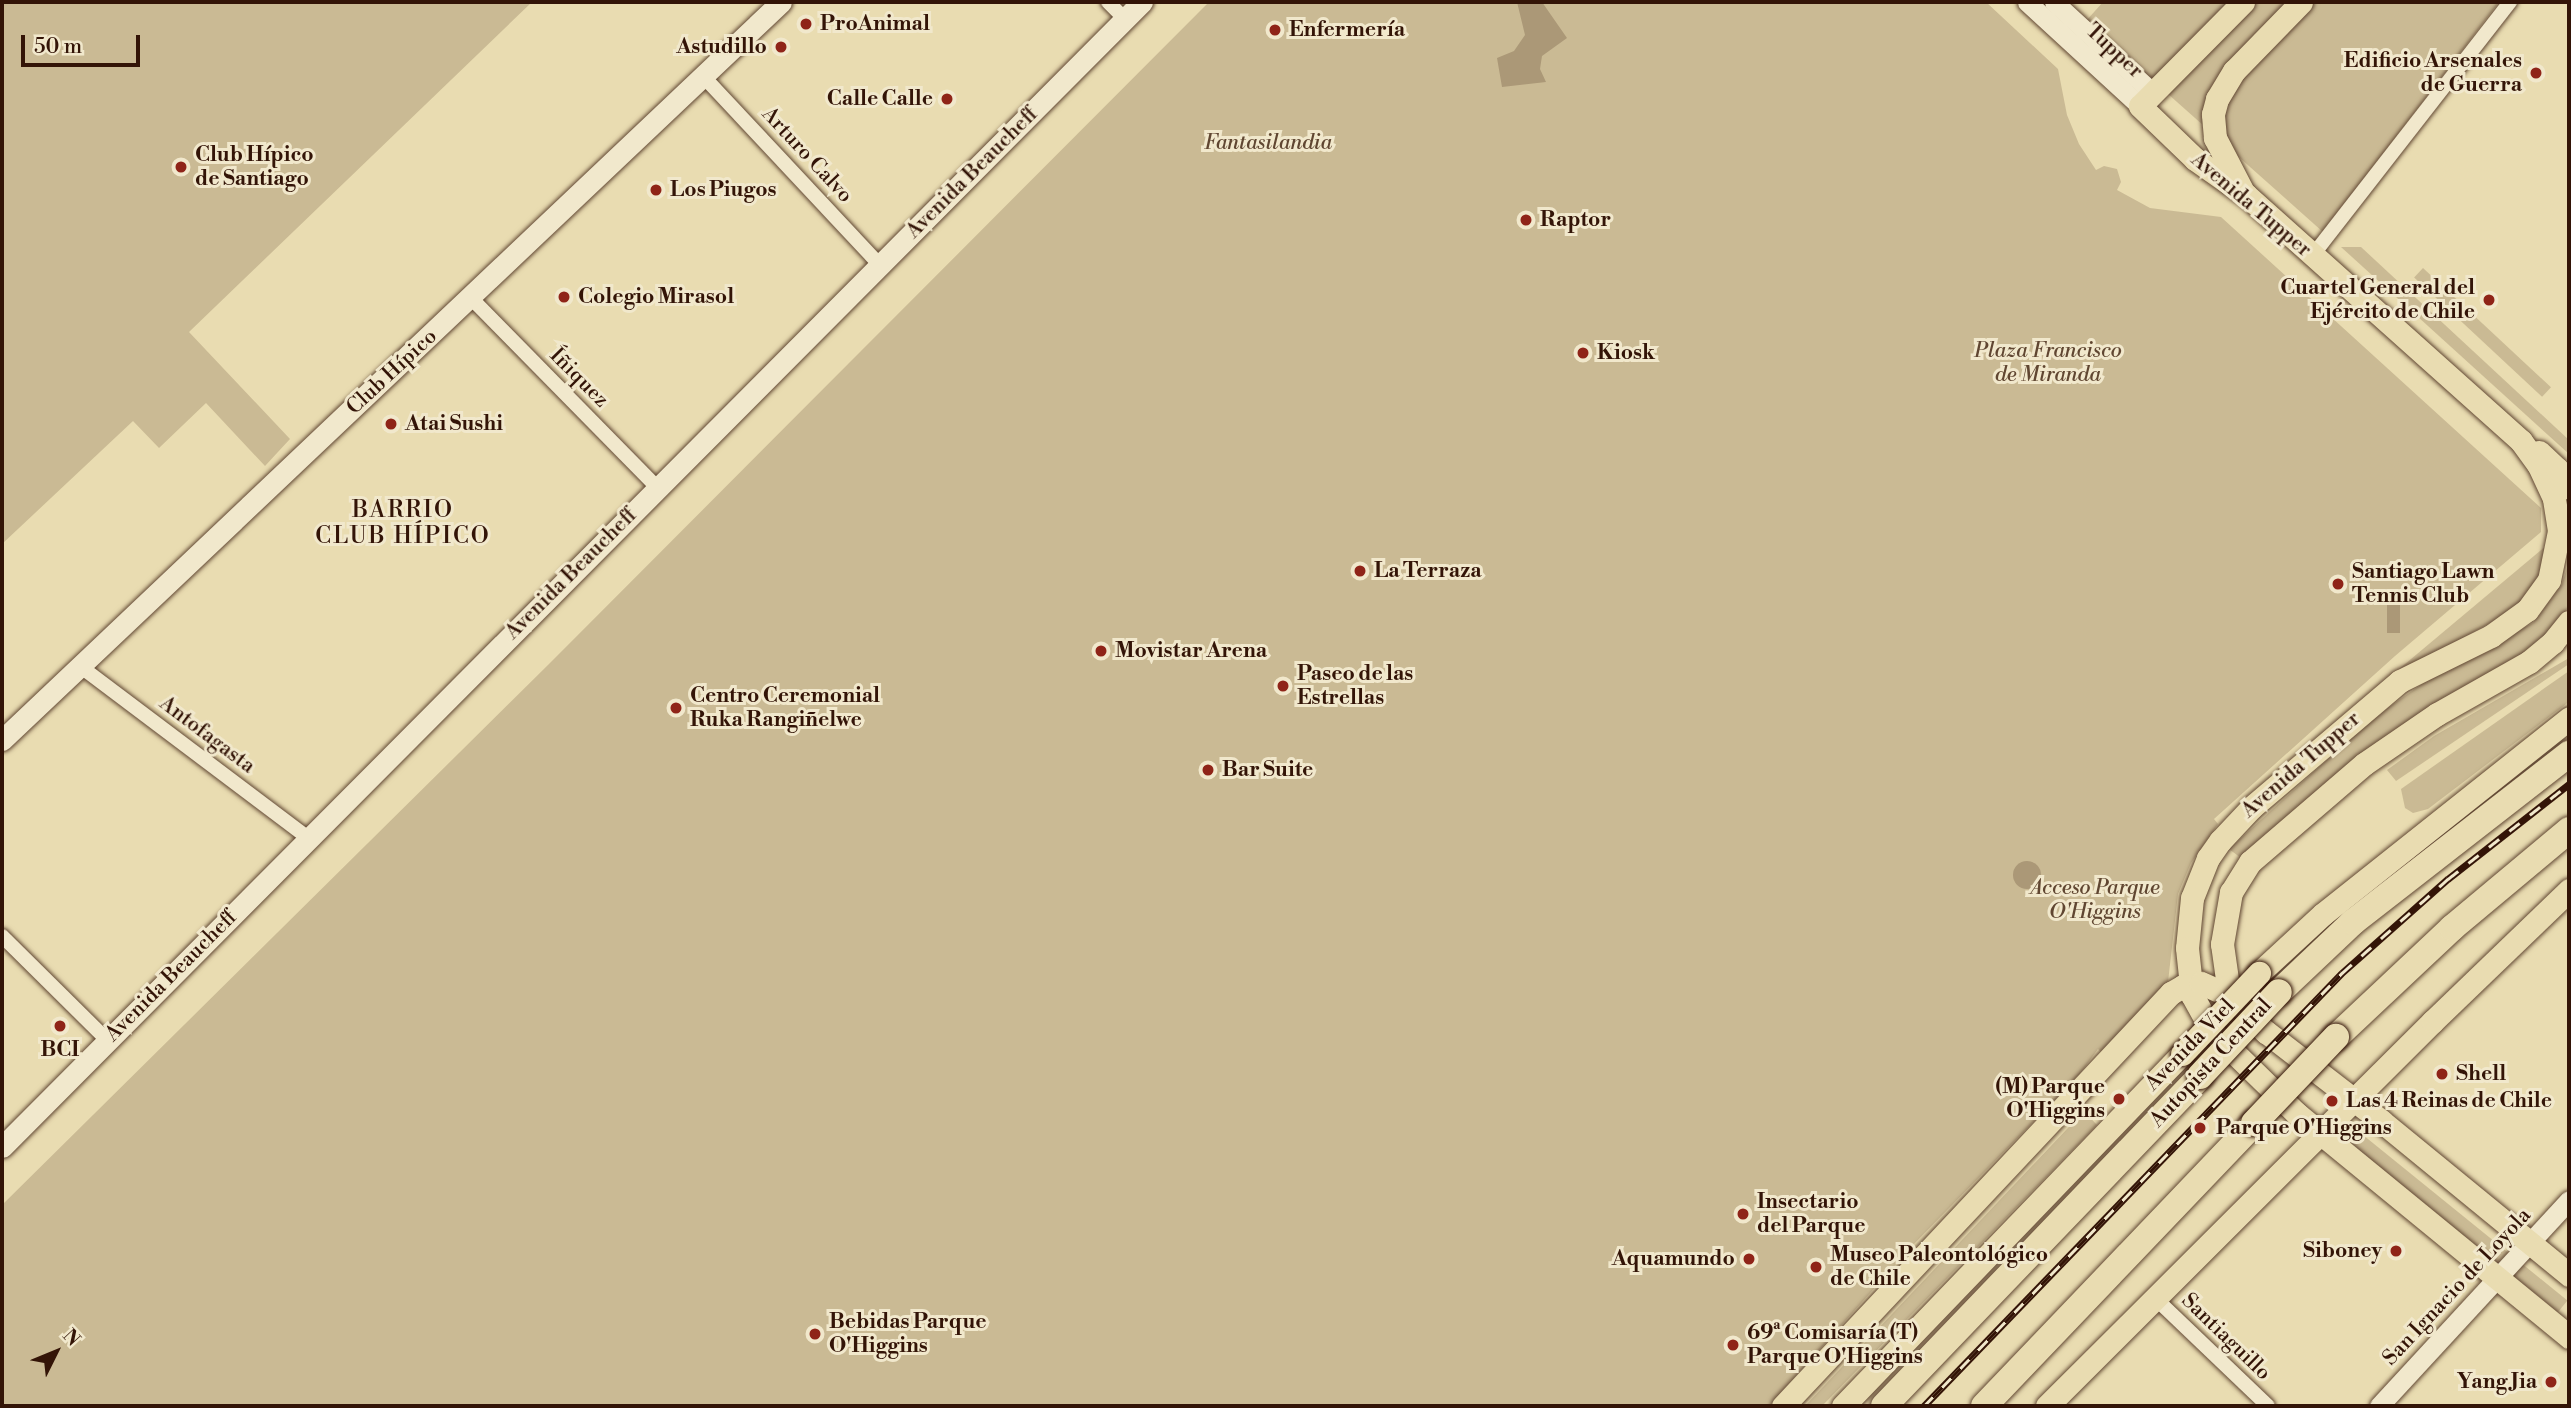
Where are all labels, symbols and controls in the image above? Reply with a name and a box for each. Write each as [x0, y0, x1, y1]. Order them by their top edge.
place label: ProAnimal [820, 11, 930, 37]
marker: ProAnimal [798, 16, 814, 32]
place label: Enfermería [1289, 17, 1405, 43]
street label: Tupper [2080, 18, 2148, 84]
scale bar [24, 21, 144, 65]
marker: Enfermería [1267, 22, 1283, 38]
text: 50 m [34, 34, 82, 60]
place label: Astudillo [676, 34, 767, 60]
marker: Astudillo [773, 39, 789, 55]
place label: Edificio Arsenales de Guerra [2344, 48, 2522, 98]
marker: Edificio Arsenales de Guerra [2528, 65, 2544, 81]
place label: Calle Calle [827, 86, 933, 112]
marker: Calle Calle [939, 91, 955, 107]
street label: Arturo Calvo [756, 102, 858, 208]
street label: Avenida Beaucheff [901, 102, 1043, 244]
park label: Fantasilandia [1204, 130, 1332, 156]
place label: Club Hípico de Santiago [195, 142, 314, 192]
street label: Avenida Tupper [2186, 147, 2316, 263]
marker: Club Hípico de Santiago [173, 159, 189, 175]
place label: Los Piugos [670, 177, 777, 203]
marker: Los Piugos [648, 182, 664, 198]
place label: Raptor [1540, 207, 1611, 233]
marker: Raptor [1518, 212, 1534, 228]
place label: Cuartel General del Ejército de Chile [2280, 275, 2475, 325]
place label: Colegio Mirasol [578, 284, 734, 310]
marker: Colegio Mirasol [556, 289, 572, 305]
marker: Cuartel General del Ejército de Chile [2481, 292, 2497, 308]
street label: Club Hípico [342, 324, 442, 420]
park label: Plaza Francisco de Miranda [1974, 338, 2122, 388]
place label: Kiosk [1597, 340, 1655, 366]
street label: Íñiquez [544, 343, 614, 413]
marker: Kiosk [1575, 345, 1591, 361]
place label: Atai Sushi [405, 411, 503, 437]
marker: Atai Sushi [383, 416, 399, 432]
district label: BARRIO CLUB HÍPICO [317, 496, 489, 550]
street label: Avenida Beaucheff [500, 503, 642, 645]
place label: La Terraza [1374, 558, 1482, 584]
place label: Santiago Lawn Tennis Club [2352, 559, 2494, 609]
marker: La Terraza [1352, 563, 1368, 579]
marker: Santiago Lawn Tennis Club [2330, 576, 2346, 592]
place label: Movistar Arena [1115, 638, 1267, 664]
marker: Movistar Arena [1093, 643, 1109, 659]
place label: Paseo de las Estrellas [1297, 661, 1413, 711]
marker: Paseo de las Estrellas [1275, 678, 1291, 694]
place label: Centro Ceremonial Ruka Rangiñelwe [690, 683, 880, 733]
street label: Antofagasta [154, 691, 260, 779]
marker: Centro Ceremonial Ruka Rangiñelwe [668, 700, 684, 716]
street label: Avenida Tupper [2236, 706, 2366, 824]
place label: Bar Suite [1222, 757, 1313, 783]
marker: Bar Suite [1200, 762, 1216, 778]
park label: Acceso Parque O'Higgins [2030, 875, 2160, 925]
street label: Avenida Beaucheff [100, 905, 242, 1047]
street label: Autopista Central [2145, 993, 2277, 1133]
street label: Avenida Viel [2140, 994, 2240, 1096]
marker: BCI [52, 1018, 68, 1034]
place label: BCI [41, 1037, 79, 1063]
place label: Shell [2456, 1061, 2506, 1087]
marker: Shell [2434, 1066, 2450, 1082]
place label: (M) Parque O'Higgins [1996, 1074, 2105, 1124]
place label: Las 4 Reinas de Chile [2346, 1088, 2552, 1114]
marker: (M) Parque O'Higgins [2111, 1091, 2127, 1107]
marker: Las 4 Reinas de Chile [2324, 1093, 2340, 1109]
place label: Parque O'Higgins [2216, 1115, 2392, 1141]
marker: Parque O'Higgins [2190, 1118, 2210, 1138]
place label: Insectario del Parque [1757, 1189, 1865, 1239]
street label: San Ignacio de Loyola [2378, 1203, 2536, 1371]
marker: Insectario del Parque [1735, 1206, 1751, 1222]
place label: Siboney [2303, 1238, 2382, 1264]
place label: Museo Paleontológico de Chile [1830, 1242, 2048, 1292]
marker: Siboney [2388, 1243, 2404, 1259]
place label: Aquamundo [1612, 1246, 1735, 1272]
marker: Aquamundo [1741, 1251, 1757, 1267]
marker: Museo Paleontológico de Chile [1808, 1259, 1824, 1275]
street label: Santiaguillo [2176, 1288, 2276, 1386]
place label: Bebidas Parque O'Higgins [829, 1309, 987, 1359]
north arrow [21, 1317, 91, 1387]
place label: 69ª Comisaría (T) Parque O'Higgins [1747, 1320, 1923, 1370]
text: N [57, 1324, 85, 1351]
marker: Bebidas Parque O'Higgins [807, 1326, 823, 1342]
marker: 69ª Comisaría (T) Parque O'Higgins [1725, 1337, 1741, 1353]
place label: Yang Jia [2457, 1369, 2537, 1395]
marker: Yang Jia [2543, 1374, 2559, 1390]

